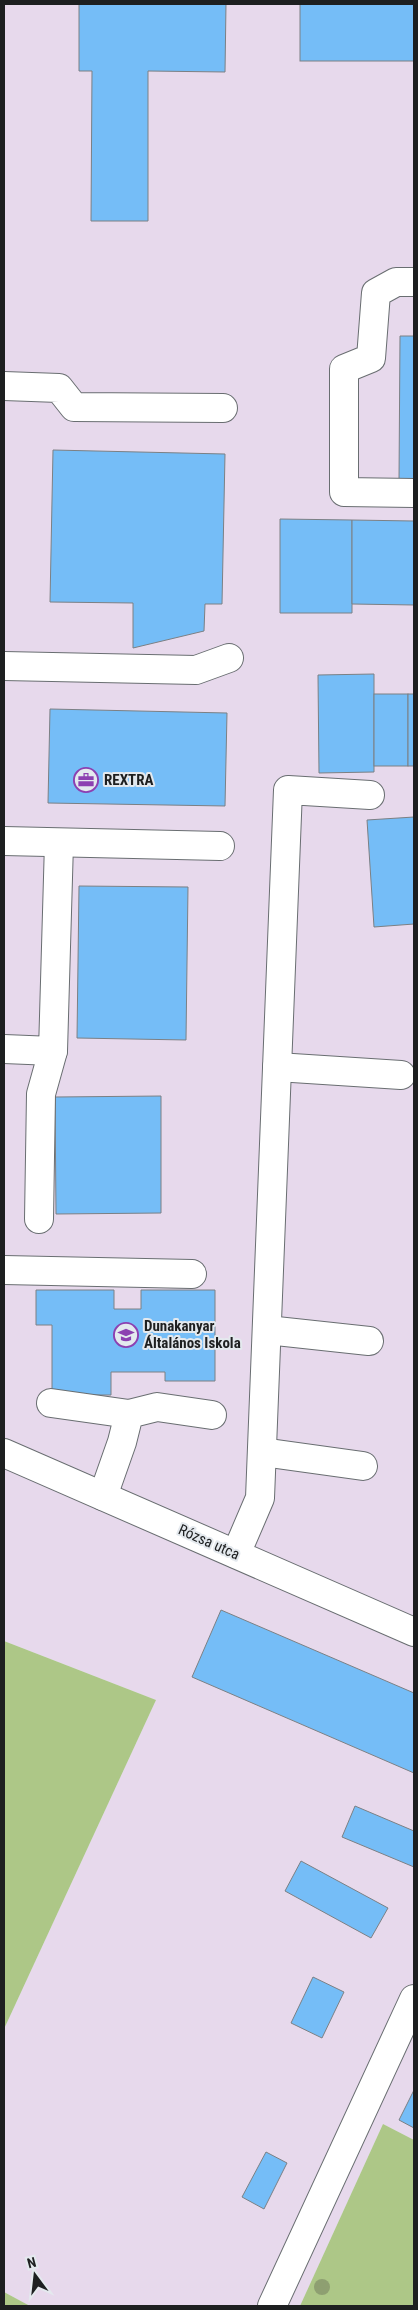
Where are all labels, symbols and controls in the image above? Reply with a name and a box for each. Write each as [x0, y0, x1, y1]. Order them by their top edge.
office icon: REXTRA [73, 767, 99, 793]
place label: REXTRA [104, 771, 153, 789]
place label: Dunakanyar Általános Iskola [144, 1317, 241, 1352]
school or university icon: Dunakanyar Általános Iskola [113, 1322, 139, 1348]
street label: Rózsa utca [176, 1521, 242, 1563]
north arrow [10, 2250, 60, 2300]
text: N [25, 2254, 38, 2271]

